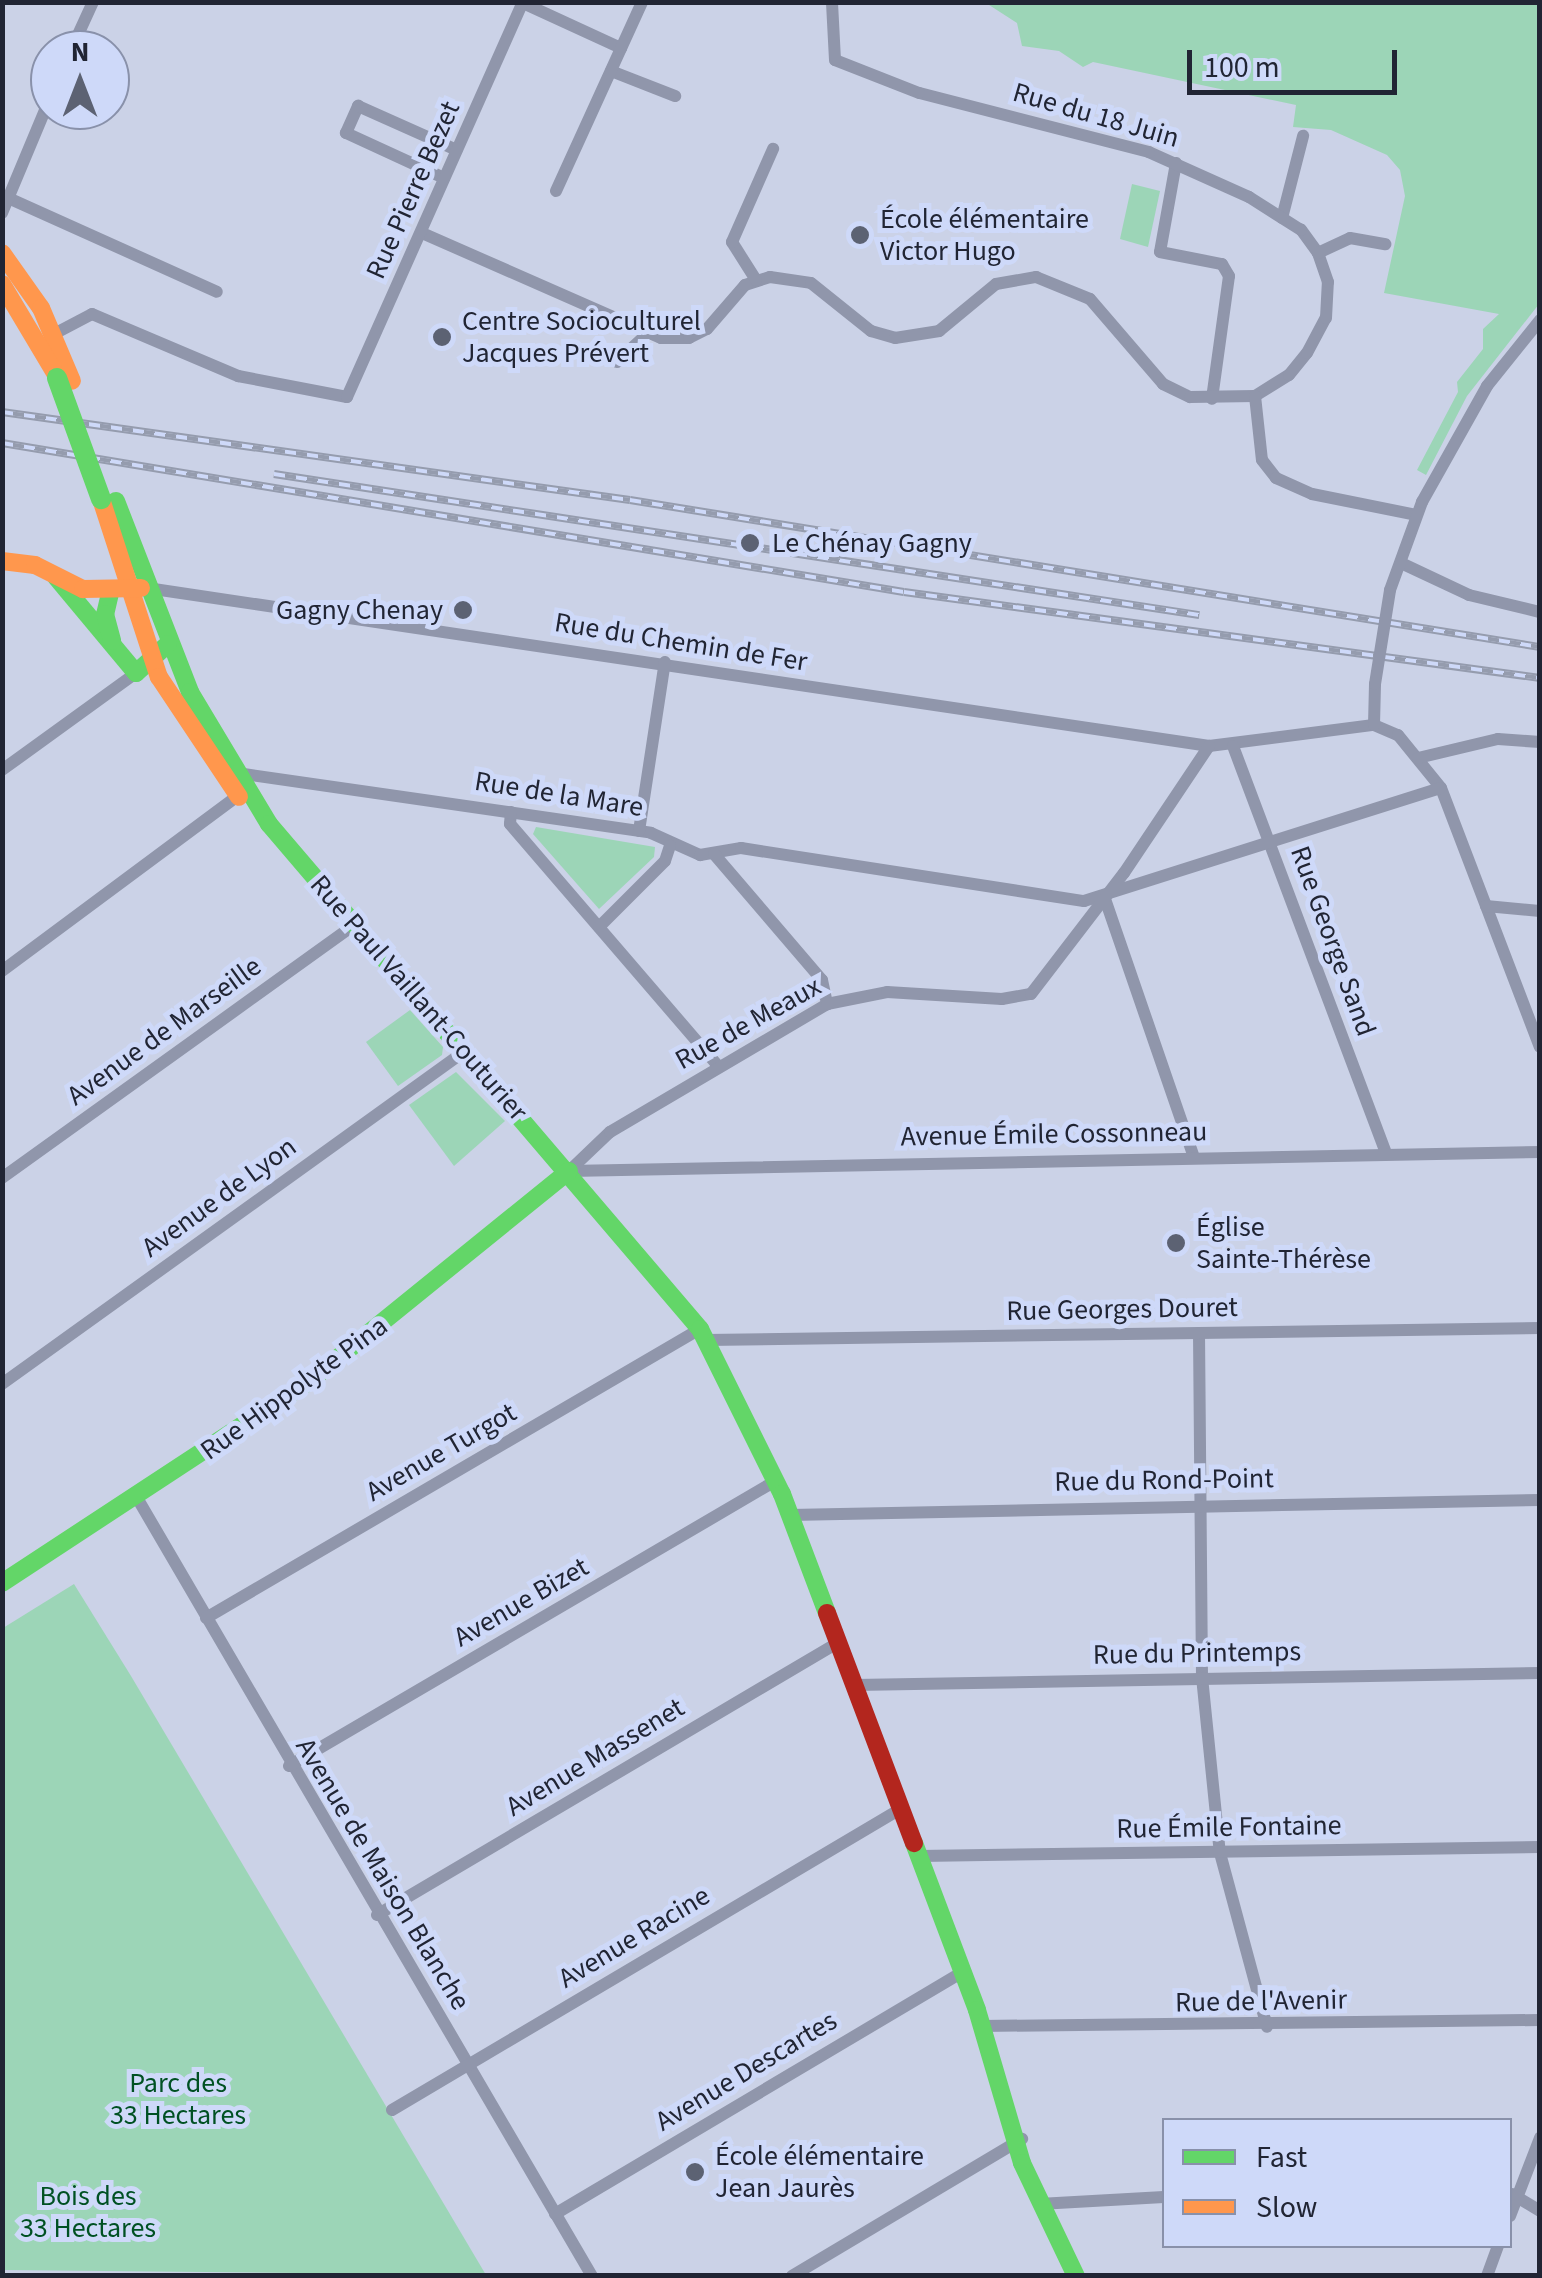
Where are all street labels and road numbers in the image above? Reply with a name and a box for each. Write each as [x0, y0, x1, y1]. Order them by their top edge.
street label: Rue du 18 Juin [1009, 75, 1183, 155]
street label: Rue Pierre Bezet [359, 96, 467, 284]
street label: Rue du Chemin de Fer [552, 605, 810, 679]
street label: Rue de la Mare [472, 764, 646, 824]
street label: Rue George Sand [1283, 841, 1383, 1041]
street label: Rue Paul Vaillant-Couturier [303, 868, 535, 1128]
street label: Avenue de Marseille [60, 949, 268, 1113]
street label: Rue de Meaux [669, 969, 827, 1077]
street label: Avenue Émile Cossonneau [900, 1115, 1208, 1153]
street label: Avenue de Lyon [135, 1130, 303, 1264]
street label: Rue Georges Douret [1006, 1290, 1238, 1328]
street label: Rue Hippolyte Pina [194, 1309, 394, 1467]
street label: Avenue Turgot [360, 1395, 522, 1509]
street label: Rue du Rond-Point [1054, 1461, 1274, 1499]
street label: Avenue Bizet [448, 1550, 594, 1654]
street label: Rue du Printemps [1093, 1634, 1301, 1672]
street label: Avenue Massenet [500, 1691, 690, 1823]
street label: Avenue de Maison Blanche [289, 1732, 477, 2016]
street label: Rue Émile Fontaine [1116, 1808, 1342, 1846]
street label: Avenue Racine [552, 1879, 716, 1995]
street label: Rue de l'Avenir [1175, 1983, 1347, 2019]
street label: Avenue Descartes [649, 2004, 843, 2138]

